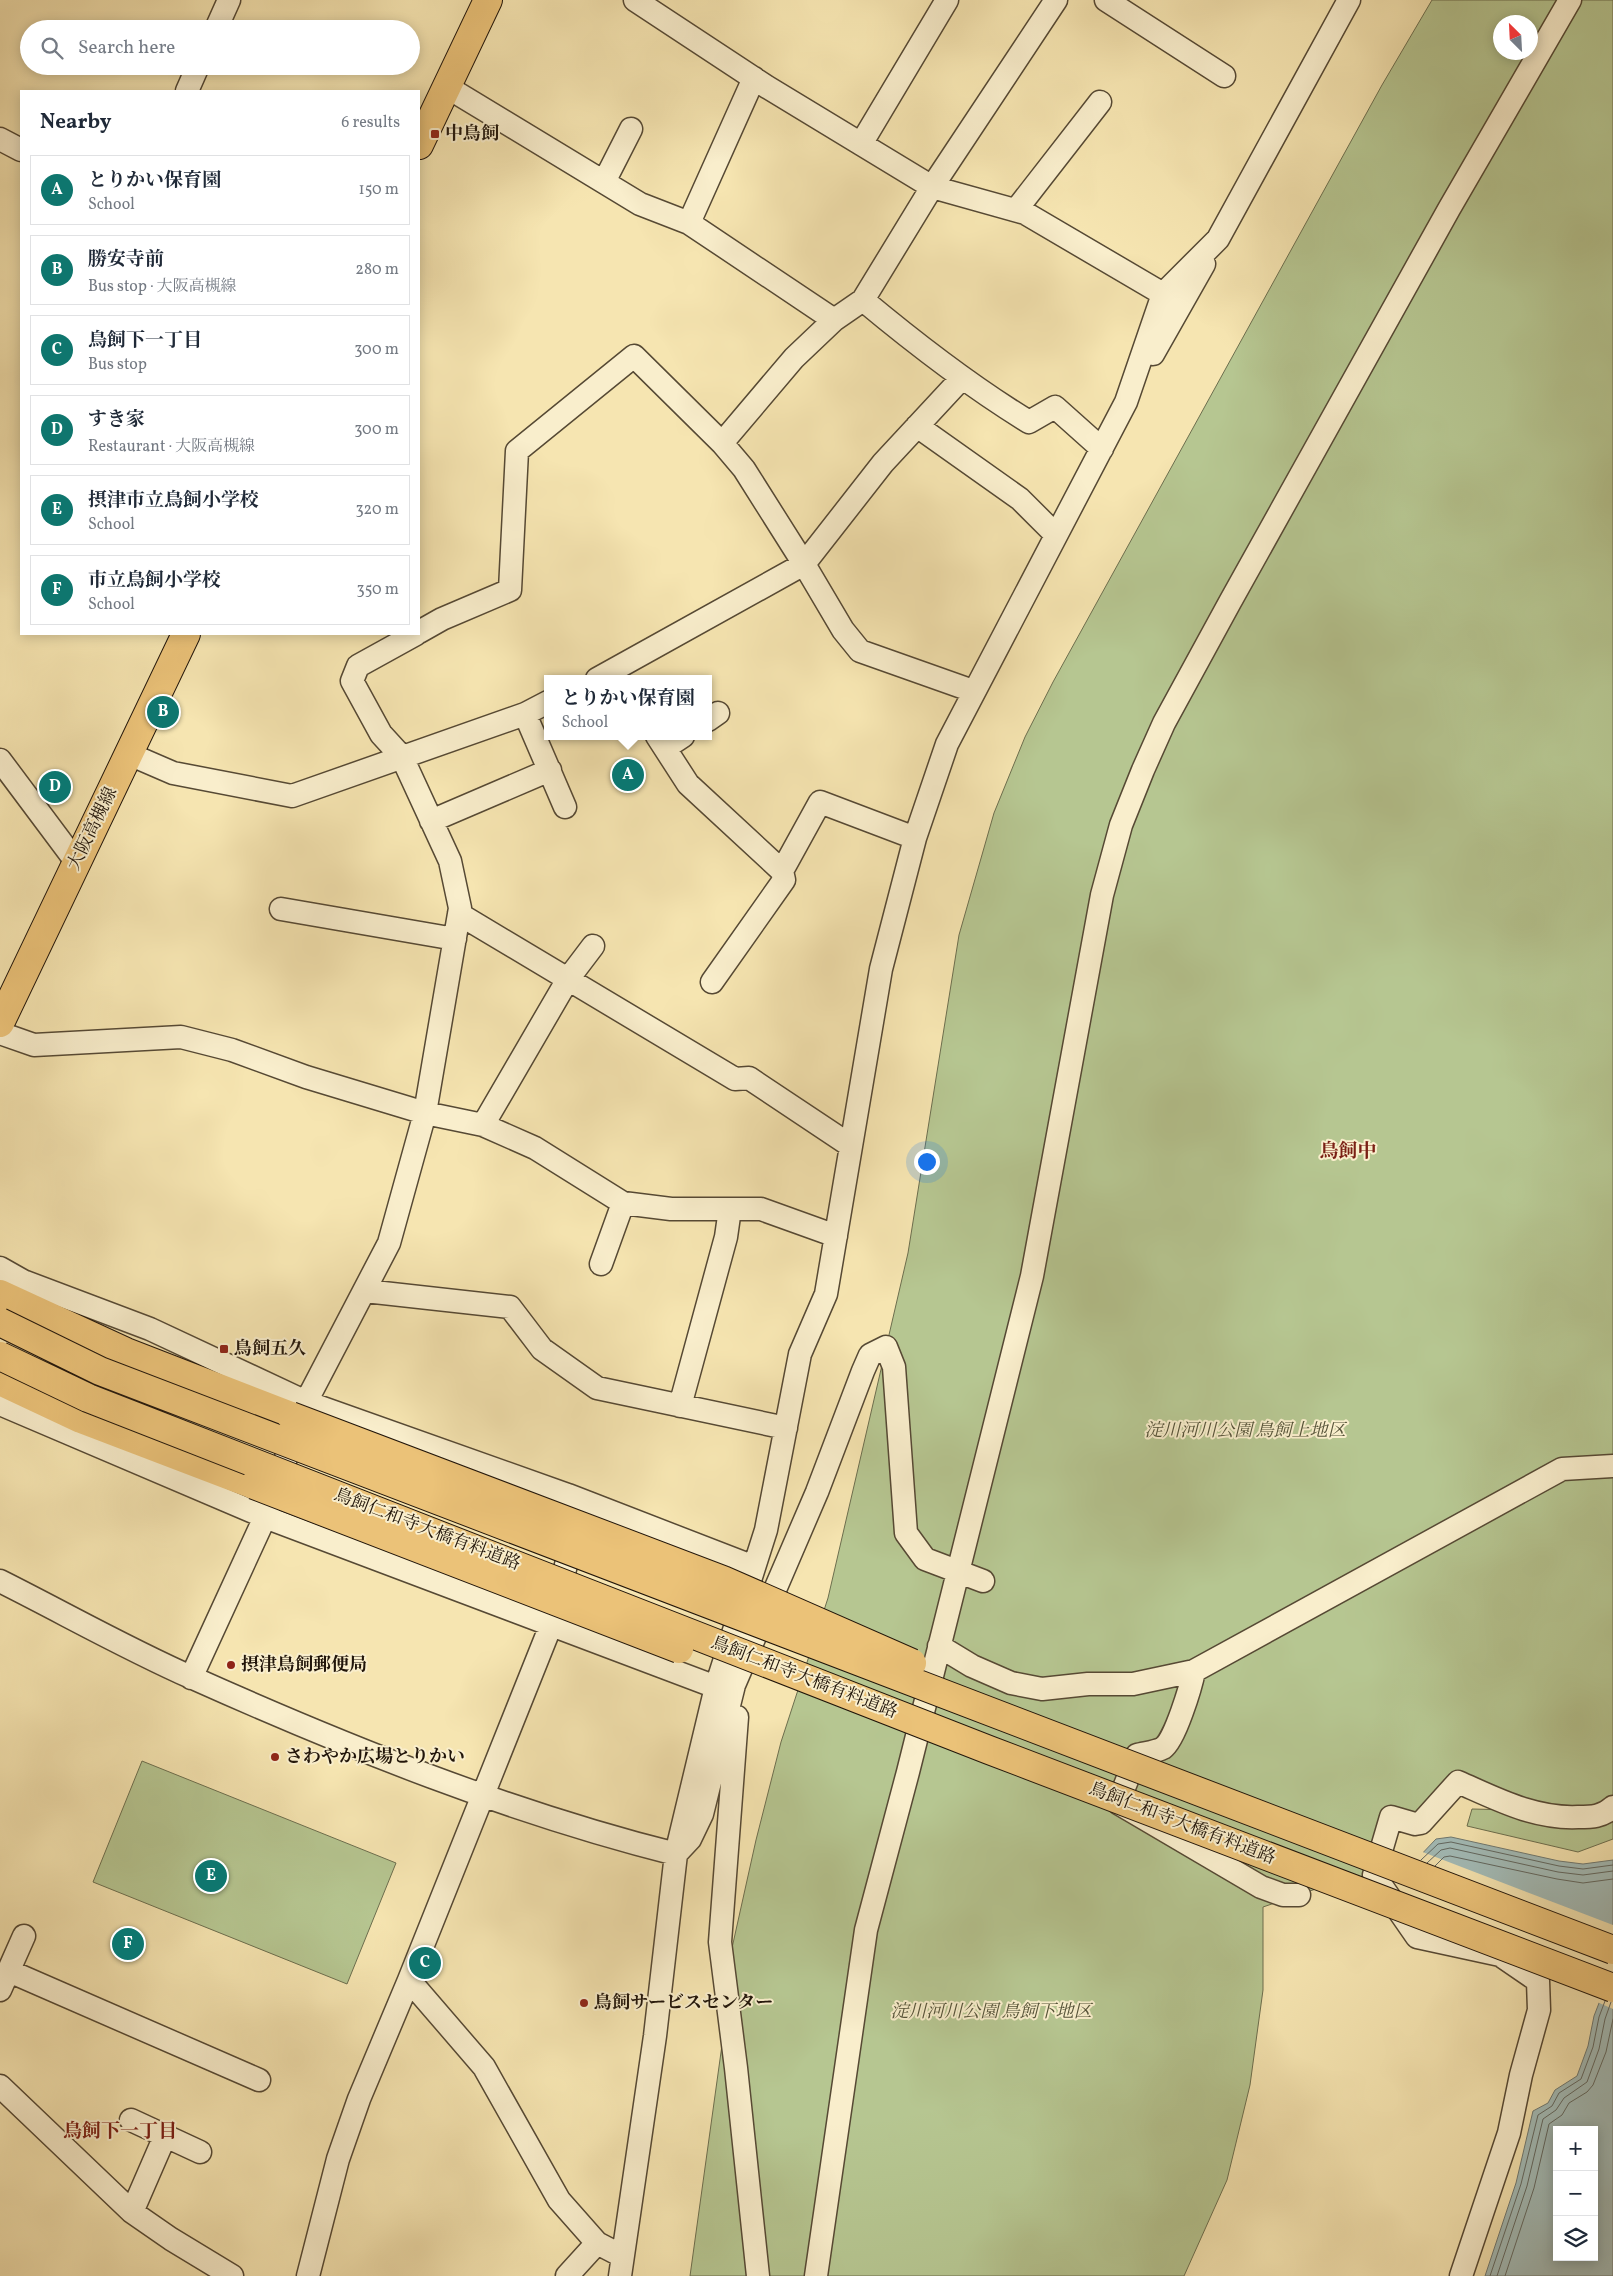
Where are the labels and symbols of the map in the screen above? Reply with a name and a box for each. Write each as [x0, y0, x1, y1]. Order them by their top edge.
north arrow [1493, 15, 1538, 60]
place label: 中鳥飼 [445, 122, 499, 147]
marker: 中鳥飼 [429, 128, 441, 140]
pin: B [147, 693, 179, 731]
pin: A [612, 756, 644, 794]
pin: D [39, 768, 71, 806]
street label: 大阪高槻線 [62, 783, 124, 875]
district label: 鳥飼中 [1319, 1139, 1377, 1165]
your location [914, 1149, 940, 1175]
place label: 鳥飼五久 [234, 1337, 306, 1362]
marker: 鳥飼五久 [218, 1343, 230, 1355]
park label: 淀川河川公園 鳥飼上地区 [1144, 1419, 1348, 1444]
street label: 鳥飼仁和寺大橋有料道路 [330, 1483, 524, 1577]
street label: 鳥飼仁和寺大橋有料道路 [707, 1631, 901, 1725]
place label: 摂津鳥飼郵便局 [241, 1653, 367, 1678]
marker: 摂津鳥飼郵便局 [225, 1659, 237, 1671]
place label: さわやか広場とりかい [285, 1745, 465, 1770]
marker: さわやか広場とりかい [269, 1751, 281, 1763]
street label: 鳥飼仁和寺大橋有料道路 [1085, 1777, 1279, 1871]
pin: E [195, 1857, 227, 1895]
pin: F [112, 1925, 144, 1963]
pin: C [409, 1944, 441, 1982]
place label: 鳥飼サービスセンター [594, 1991, 773, 2016]
marker: 鳥飼サービスセンター [578, 1997, 590, 2009]
park label: 淀川河川公園 鳥飼下地区 [890, 2000, 1094, 2025]
district label: 鳥飼下一丁目 [63, 2119, 177, 2145]

